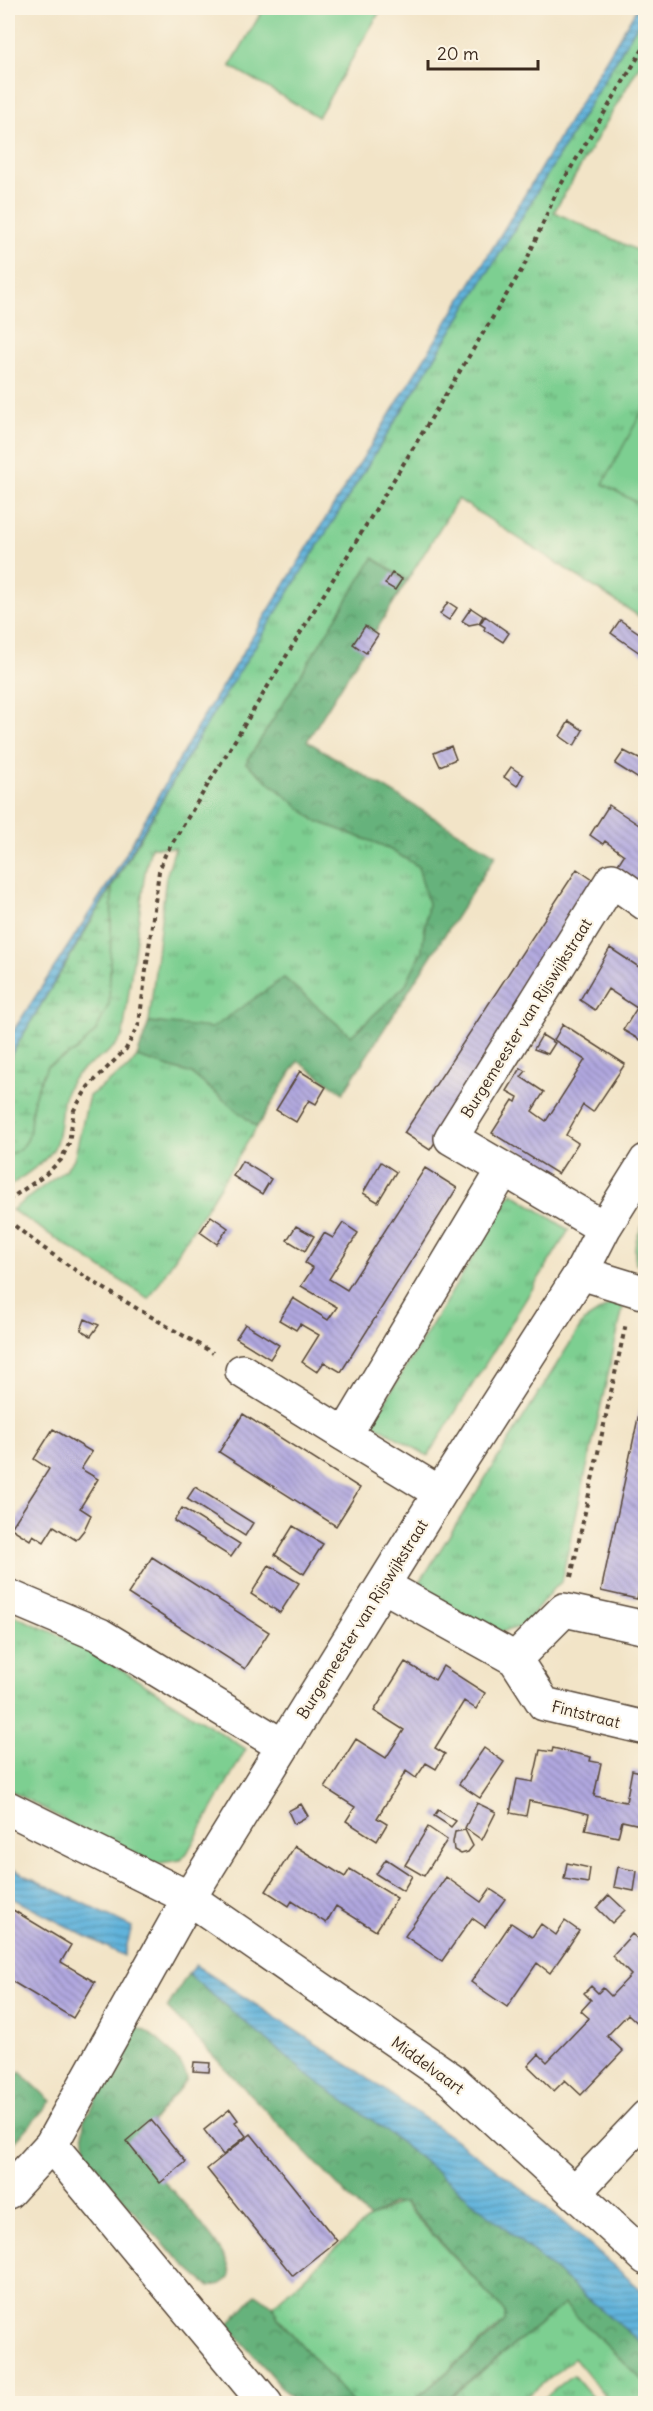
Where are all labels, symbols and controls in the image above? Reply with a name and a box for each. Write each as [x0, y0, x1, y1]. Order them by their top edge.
scale bar [428, 33, 538, 71]
text: 20 m [437, 42, 479, 65]
street label: Burgemeester van Rijswijkstraat [456, 914, 596, 1121]
street label: Burgemeester van Rijswijkstraat [292, 1515, 432, 1722]
street label: Fintstraat [550, 1696, 623, 1732]
street label: Middelvaart [388, 2032, 469, 2099]

